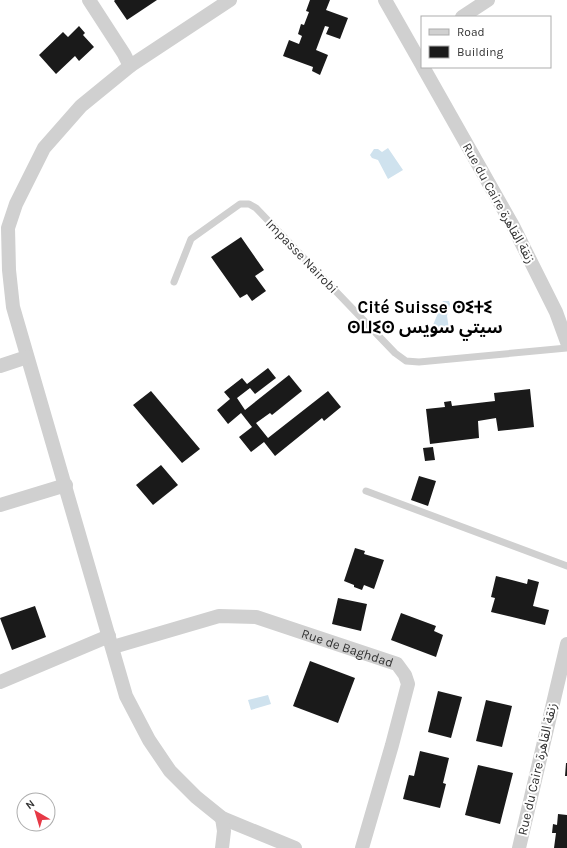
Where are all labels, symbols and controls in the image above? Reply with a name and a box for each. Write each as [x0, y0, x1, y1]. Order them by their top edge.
legend [421, 16, 551, 68]
text: Road [457, 25, 485, 39]
text: Building [457, 45, 504, 59]
street label: Rue du Caire زنقة القاهرة [460, 140, 538, 266]
street label: Impasse Nairobi [263, 216, 341, 296]
district label: Cité Suisse ⵙⵉⵜⵉ ⵙⵡⵉⵙ سيتي سويس [347, 297, 503, 341]
street label: Rue de Baghdad [300, 625, 396, 670]
street label: Rue du Caire زنقة القاهرة [514, 701, 560, 837]
north arrow [16, 792, 56, 832]
text: N [23, 797, 37, 812]

